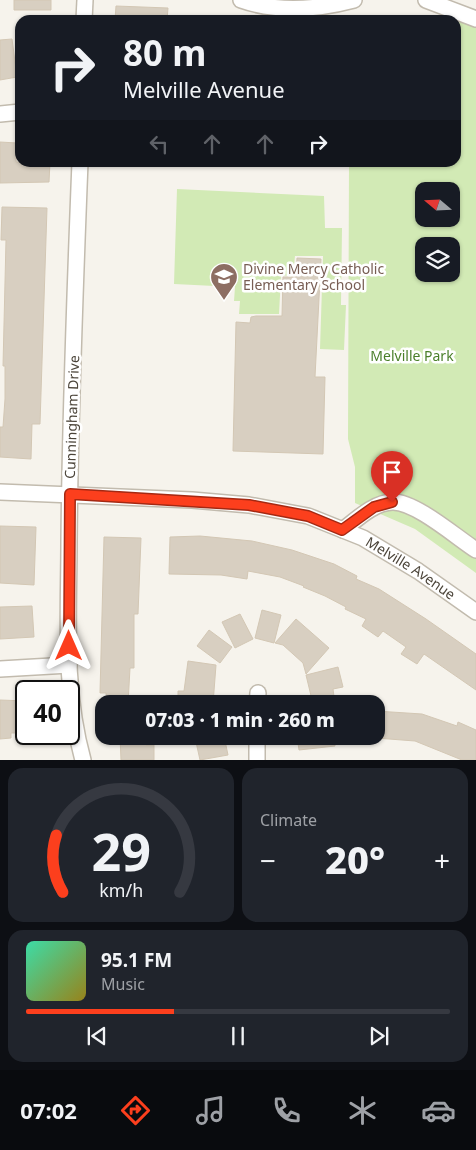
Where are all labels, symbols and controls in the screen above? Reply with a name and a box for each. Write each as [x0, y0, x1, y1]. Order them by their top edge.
text: 80 m [123, 29, 206, 76]
icon: right [40, 35, 105, 100]
text: Melville Avenue [123, 74, 285, 104]
icon: left [145, 130, 173, 158]
icon: ahead [198, 130, 226, 158]
icon: ahead [251, 130, 279, 158]
icon: right [304, 130, 332, 158]
north arrow [415, 182, 460, 228]
map controls [415, 182, 460, 282]
button: layers [415, 237, 460, 282]
place label: Divine Mercy Catholic Elementary School [243, 259, 384, 294]
school or university icon: Divine Mercy Catholic Elementary School [209, 262, 239, 301]
park label: Melville Park [370, 346, 454, 365]
street label: Cunningham Drive [60, 355, 83, 479]
pin [371, 451, 413, 502]
icon: arrive [378, 458, 406, 486]
street label: Melville Avenue [363, 532, 460, 604]
position arrow [42, 619, 94, 671]
speed limit sign: 40 [15, 680, 80, 745]
text: 07:03 · 1 min · 260 m [145, 707, 335, 733]
text: Climate [260, 809, 317, 831]
text: 29 [91, 815, 151, 886]
text: 20° [325, 833, 385, 885]
text: − [260, 841, 276, 879]
text: + [434, 841, 450, 879]
text: km/h [99, 878, 143, 902]
text: 95.1 FM [101, 947, 172, 973]
text: Music [101, 973, 145, 995]
icon: previous [83, 1022, 111, 1050]
icon: pause [224, 1022, 252, 1050]
icon: next [365, 1022, 393, 1050]
icon: directions [118, 1093, 153, 1128]
icon: music [193, 1093, 228, 1128]
icon: phone [269, 1093, 304, 1128]
icon: climate [345, 1093, 380, 1128]
icon: car [421, 1093, 456, 1128]
text: 07:02 [20, 1095, 77, 1125]

